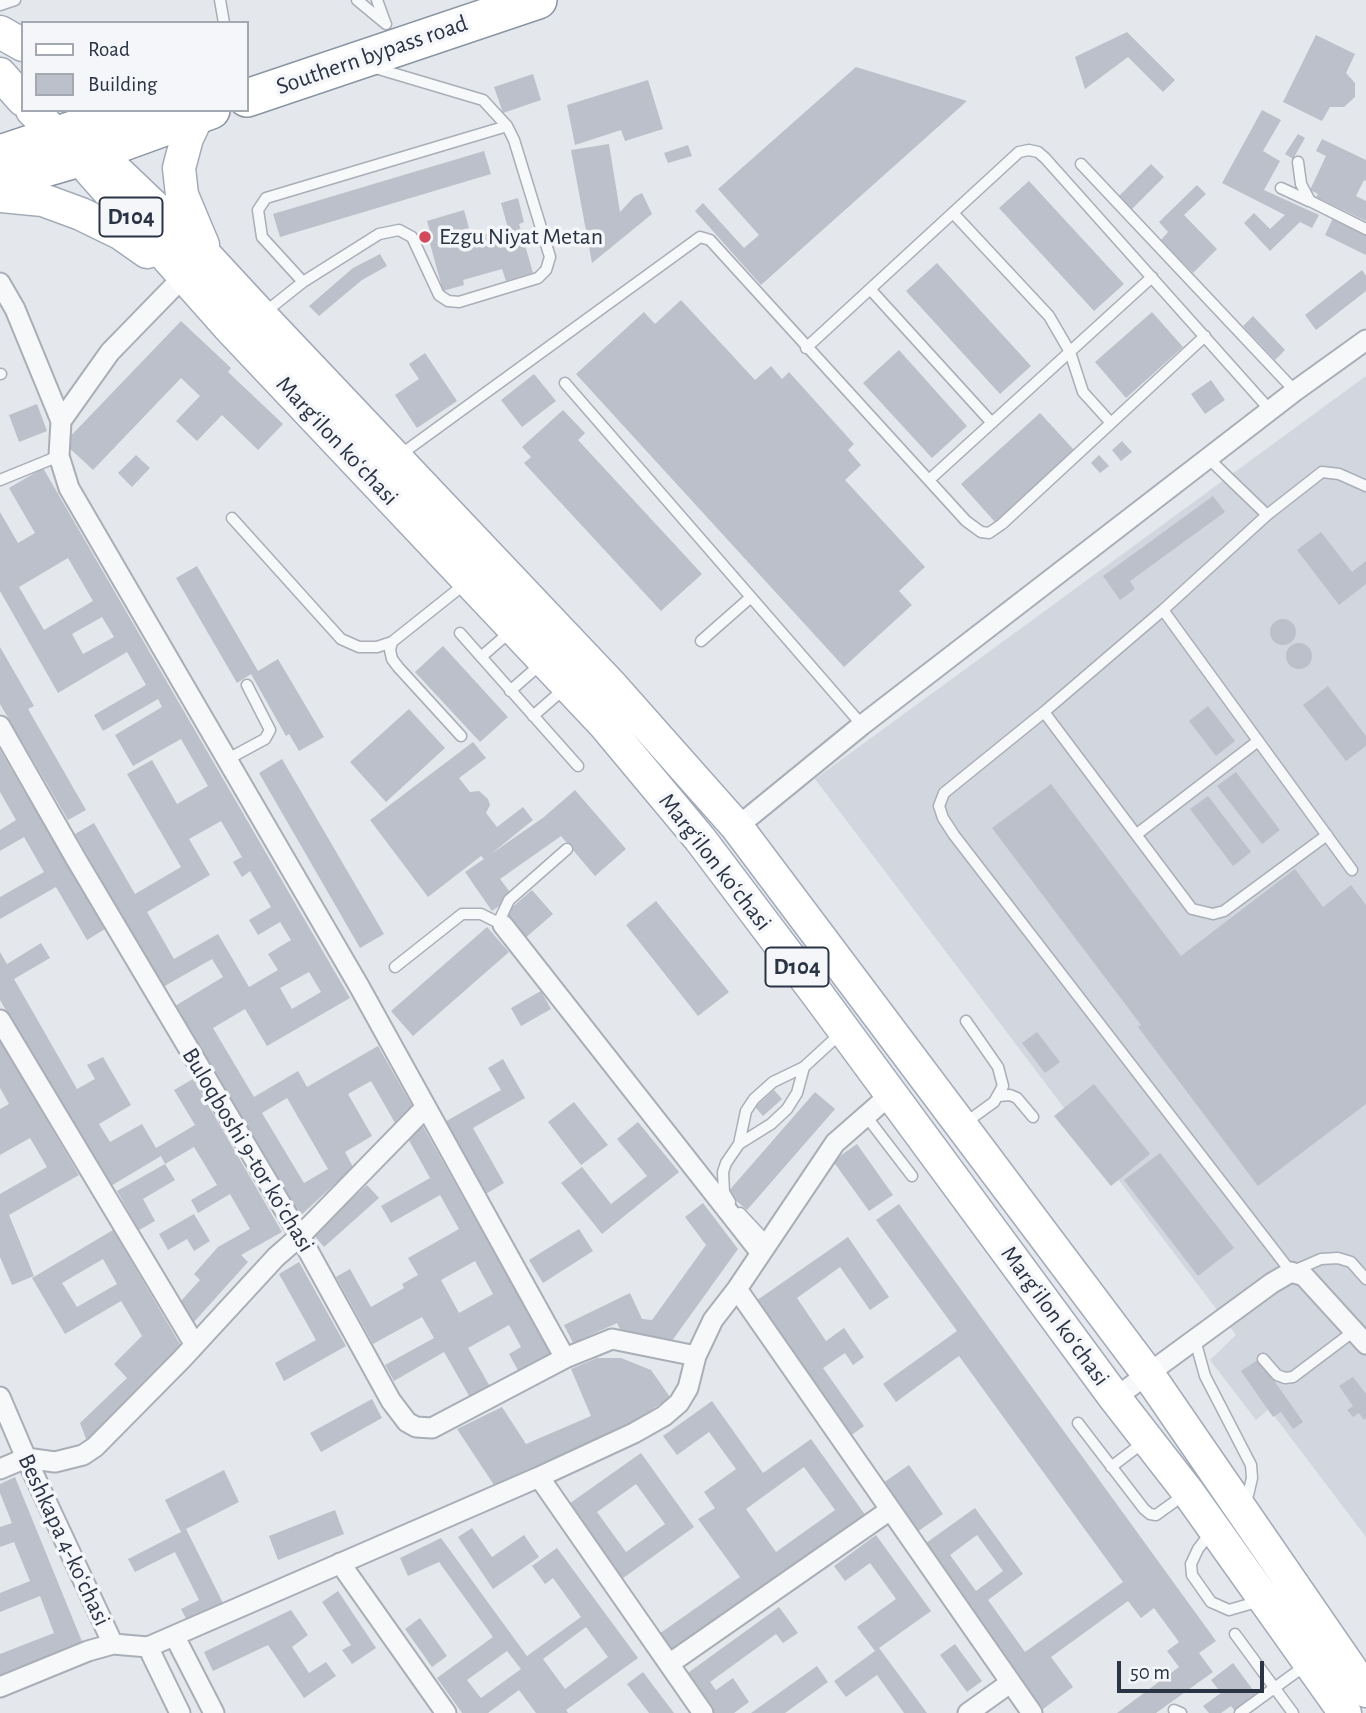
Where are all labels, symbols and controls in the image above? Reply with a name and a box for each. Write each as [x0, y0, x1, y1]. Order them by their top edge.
street label: Southern bypass road [273, 9, 471, 101]
legend [21, 21, 248, 112]
text: Road [88, 39, 130, 60]
text: Building [88, 74, 157, 95]
road number: D104 [100, 198, 162, 236]
place label: Ezgu Niyat Metan [439, 223, 603, 251]
marker: Ezgu Niyat Metan [417, 229, 433, 245]
street label: Margʻilon koʻchasi [270, 370, 404, 512]
street label: Margʻilon koʻchasi [652, 788, 778, 936]
road number: D104 [766, 948, 828, 986]
street label: Buloqboshi 9-tor koʻchasi [176, 1043, 320, 1257]
street label: Margʻilon koʻchasi [994, 1240, 1116, 1392]
street label: Beshkapa 4-koʻchasi [12, 1449, 116, 1631]
scale bar [1121, 1646, 1268, 1690]
text: 50 m [1130, 1662, 1170, 1683]

